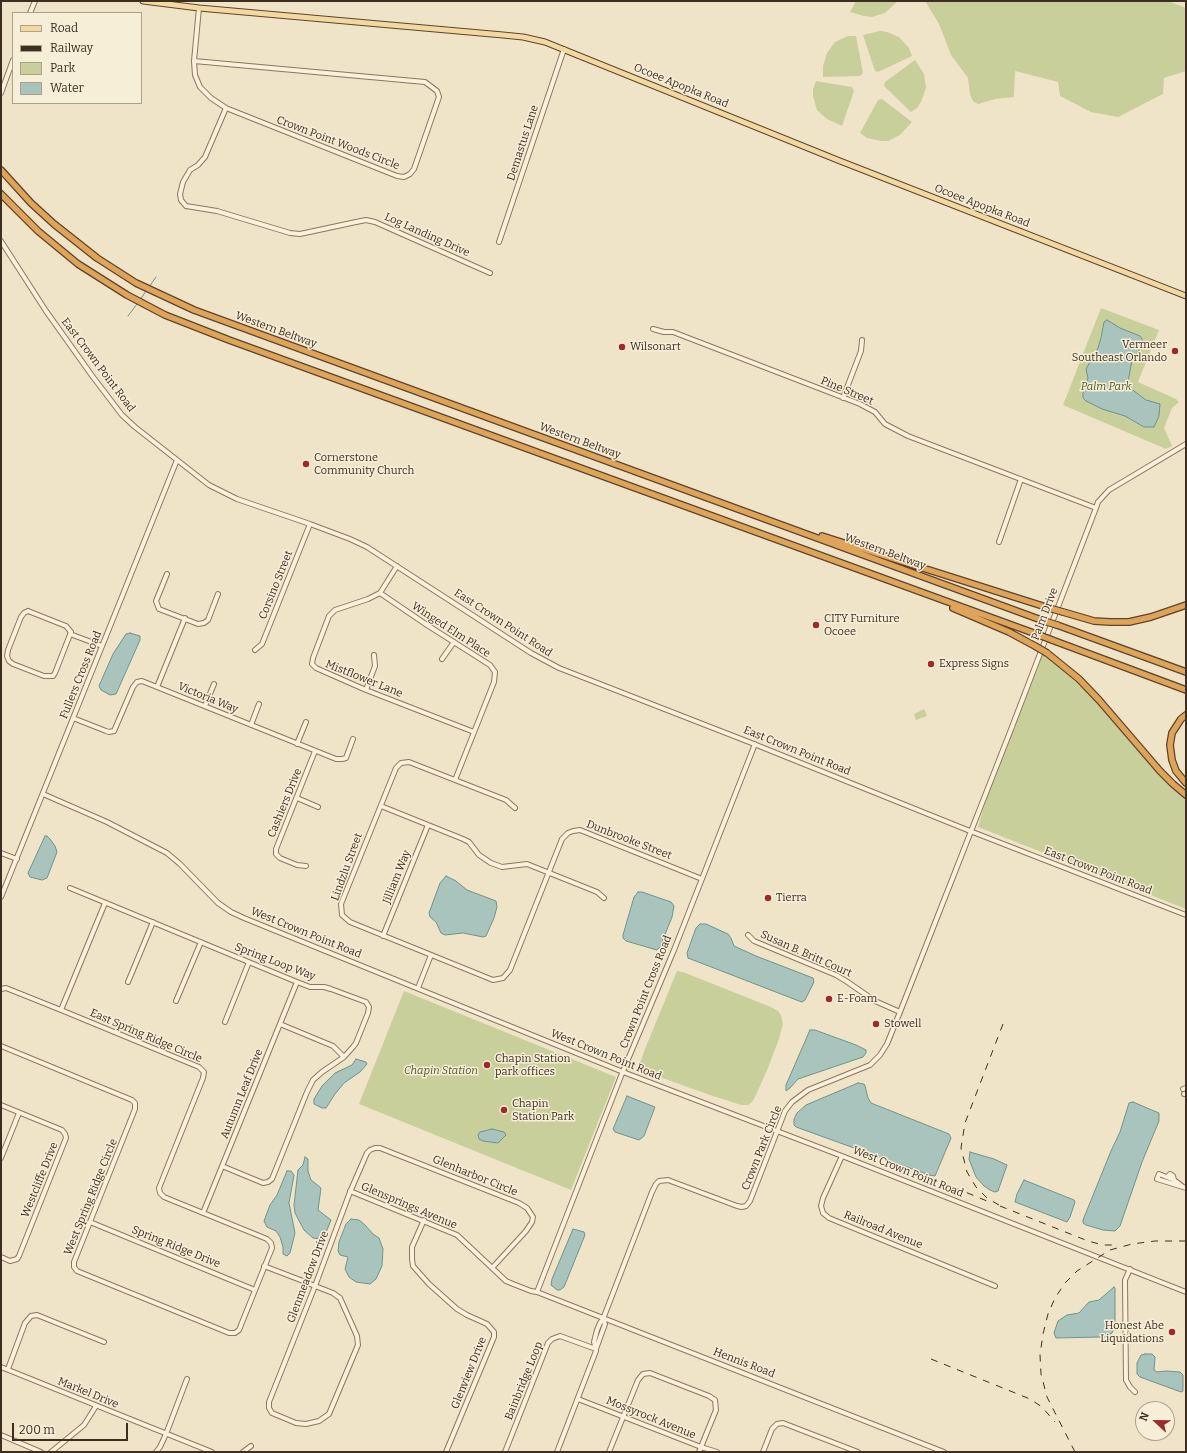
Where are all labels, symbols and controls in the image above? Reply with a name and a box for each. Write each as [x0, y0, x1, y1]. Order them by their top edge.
legend [12, 12, 142, 104]
text: Road [50, 21, 78, 35]
text: Railway [50, 41, 93, 55]
text: Park [50, 61, 75, 75]
street label: Ocoee Apopka Road [632, 61, 730, 111]
text: Water [50, 81, 84, 95]
street label: Demastus Lane [505, 103, 541, 183]
street label: Crown Point Woods Circle [275, 113, 401, 173]
street label: Ocoee Apopka Road [932, 182, 1032, 230]
street label: Log Landing Drive [382, 210, 472, 260]
street label: Western Beltway [234, 309, 318, 351]
street label: East Crown Point Road [58, 315, 138, 415]
place label: Vermeer Southeast Orlando [1072, 338, 1167, 364]
place label: Wilsonart [630, 340, 681, 354]
marker: Wilsonart [617, 342, 627, 352]
marker: Vermeer Southeast Orlando [1170, 346, 1180, 356]
street label: Pine Street [819, 374, 875, 408]
park label: Palm Park [1081, 380, 1131, 394]
street label: Western Beltway [538, 420, 622, 462]
place label: Cornerstone Community Church [314, 451, 414, 477]
marker: Cornerstone Community Church [301, 459, 311, 469]
street label: Western Beltway [843, 531, 927, 573]
street label: Corsino Street [256, 549, 296, 621]
street label: East Crown Point Road [451, 586, 555, 660]
street label: Palm Drive [1029, 586, 1061, 642]
street label: Winged Elm Place [409, 600, 493, 660]
place label: CITY Furniture Ocoee [824, 612, 899, 638]
marker: CITY Furniture Ocoee [811, 620, 821, 630]
street label: Fullers Cross Road [57, 629, 105, 721]
place label: Express Signs [939, 657, 1009, 671]
street label: Mistflower Lane [323, 658, 405, 700]
marker: Express Signs [926, 659, 936, 669]
street label: Victoria Way [176, 680, 240, 716]
street label: East Crown Point Road [741, 723, 853, 779]
street label: Cashiers Drive [265, 766, 305, 840]
street label: Dunbrooke Street [584, 818, 674, 862]
street label: Lindzlu Street [329, 831, 365, 903]
street label: East Crown Point Road [1042, 844, 1154, 898]
street label: Jilliam Way [380, 848, 414, 906]
place label: Tierra [776, 891, 807, 905]
marker: Tierra [763, 893, 773, 903]
street label: West Crown Point Road [249, 905, 363, 961]
street label: Susan B. Britt Court [758, 928, 854, 980]
street label: Crown Point Cross Road [617, 934, 675, 1050]
street label: Spring Loop Way [233, 941, 317, 983]
place label: E-Foam [837, 992, 877, 1006]
marker: E-Foam [824, 994, 834, 1004]
street label: East Spring Ridge Circle [88, 1006, 204, 1066]
place label: Stowell [884, 1017, 921, 1031]
marker: Stowell [871, 1019, 881, 1029]
street label: West Crown Point Road [549, 1027, 663, 1083]
street label: Autumn Leaf Drive [218, 1047, 266, 1141]
place label: Chapin Station park offices [495, 1052, 571, 1078]
marker: Chapin Station park offices [482, 1060, 492, 1070]
park label: Chapin Station [404, 1064, 478, 1078]
place label: Chapin Station Park [512, 1097, 574, 1123]
street label: Crown Park Circle [739, 1104, 785, 1192]
marker: Chapin Station Park [499, 1105, 509, 1115]
street label: West Spring Ridge Circle [62, 1137, 120, 1257]
street label: Westcliffe Drive [19, 1140, 61, 1220]
street label: West Crown Point Road [851, 1144, 965, 1200]
street label: Glenharbor Circle [430, 1153, 520, 1199]
street label: Glensprings Avenue [359, 1180, 459, 1232]
street label: Railroad Avenue [842, 1208, 924, 1252]
street label: Spring Ridge Drive [130, 1223, 222, 1271]
street label: Glenmeadow Drive [284, 1229, 332, 1325]
place label: Honest Abe Liquidations [1100, 1319, 1164, 1345]
marker: Honest Abe Liquidations [1167, 1327, 1177, 1337]
street label: Glenview Drive [449, 1335, 489, 1411]
street label: Bainbridge Loop [502, 1340, 546, 1422]
street label: Hennis Road [711, 1345, 777, 1381]
street label: Markel Drive [56, 1375, 120, 1411]
street label: Mossyrock Avenue [604, 1394, 698, 1442]
north arrow [1135, 1401, 1175, 1441]
text: N [1137, 1410, 1152, 1423]
scale bar [14, 1415, 130, 1441]
text: 200 m [19, 1423, 55, 1437]

